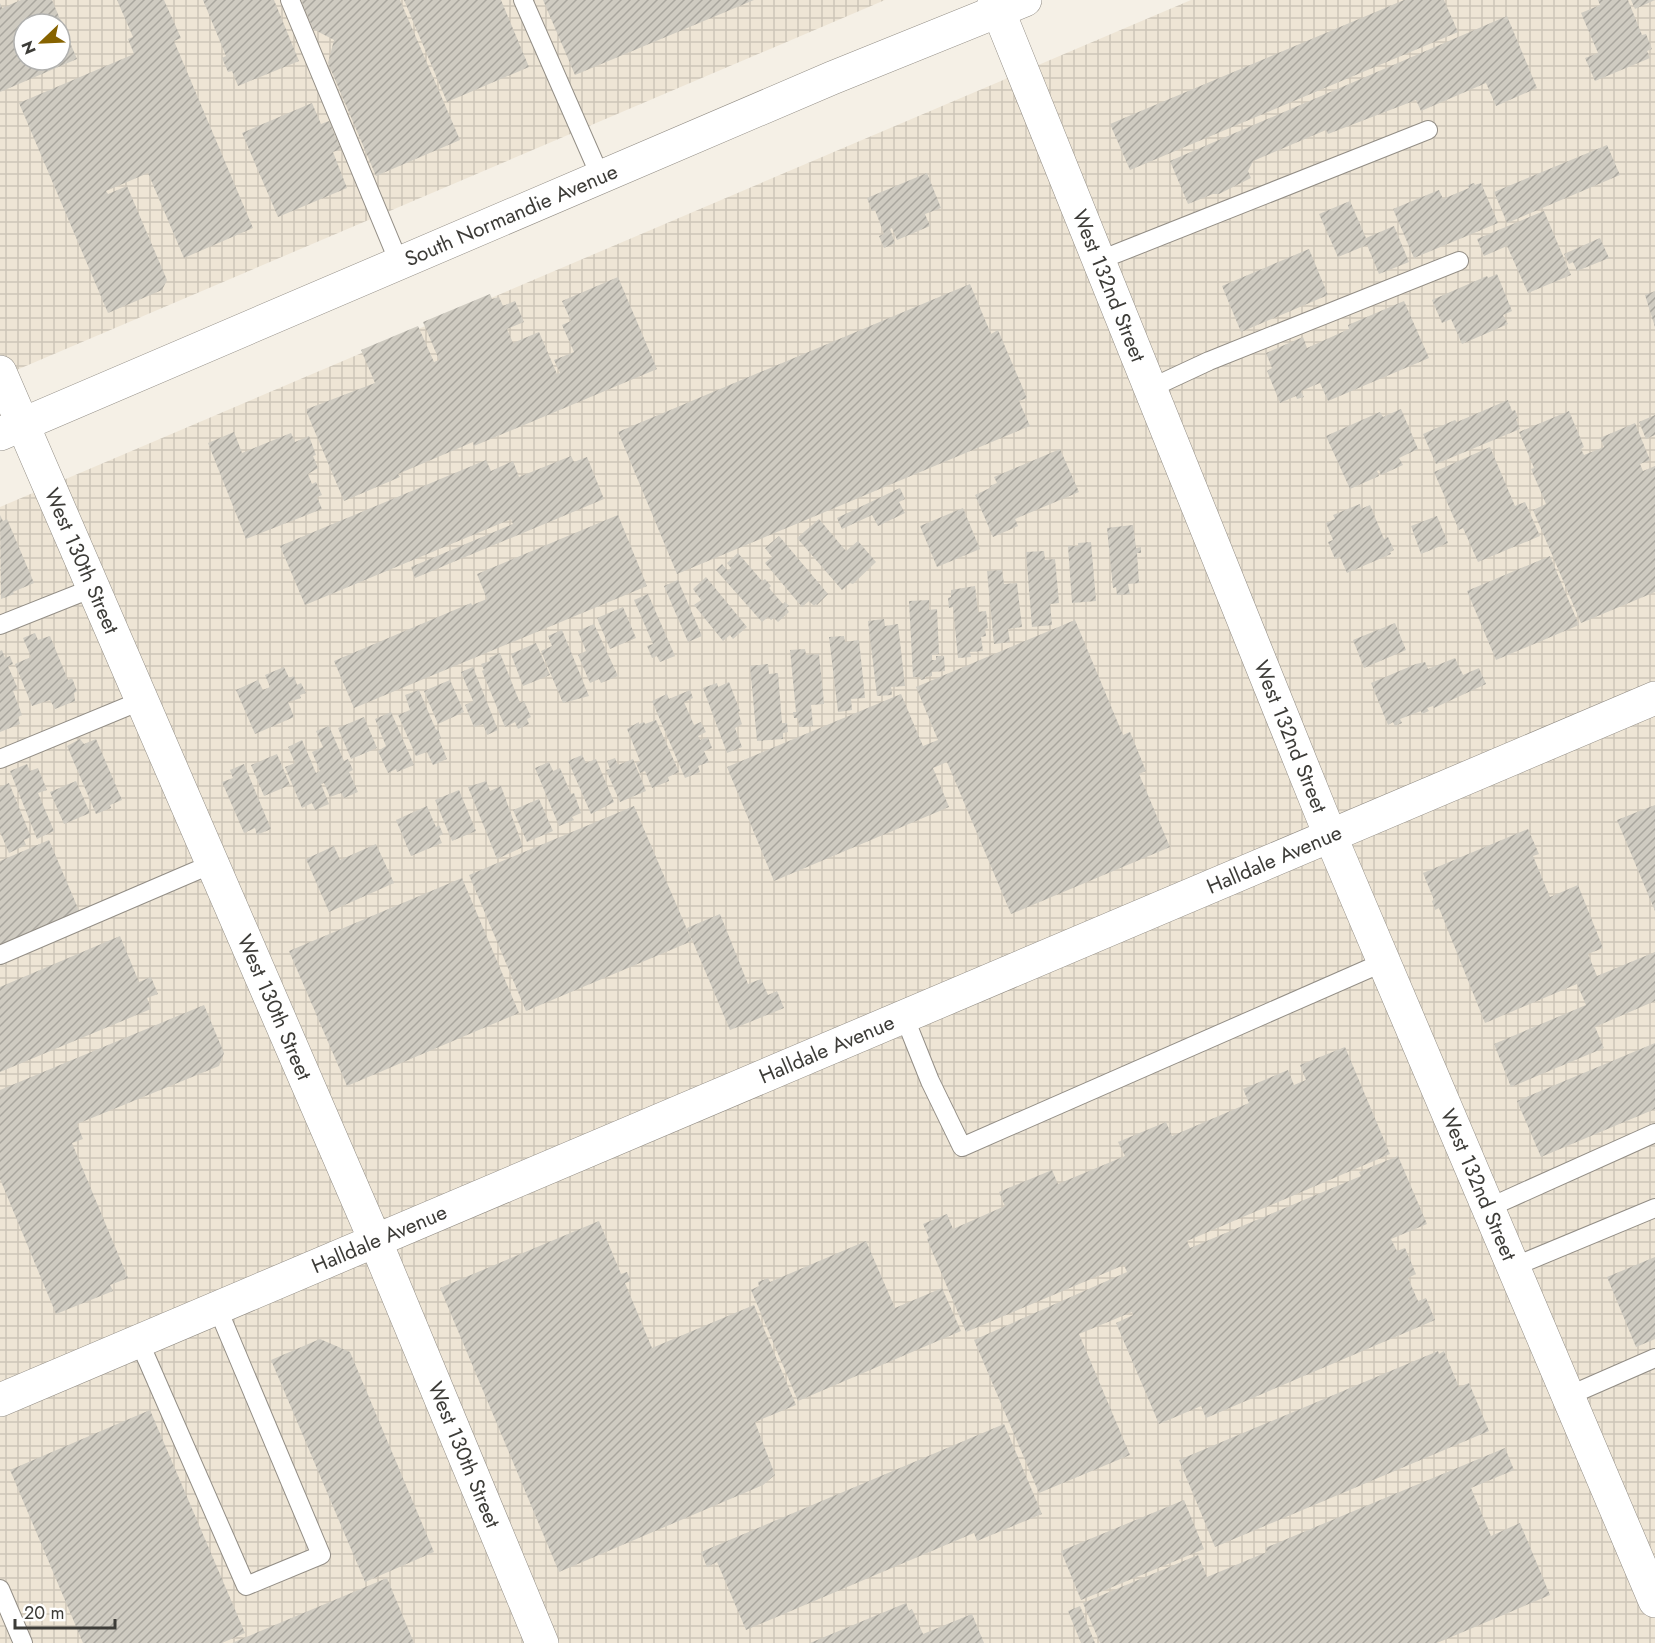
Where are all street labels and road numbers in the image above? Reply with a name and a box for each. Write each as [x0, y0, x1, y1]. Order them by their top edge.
street label: South Normandie Avenue [400, 156, 622, 274]
street label: West 132nd Street [1065, 205, 1153, 367]
street label: West 130th Street [37, 484, 126, 639]
street label: West 132nd Street [1246, 656, 1335, 817]
street label: Halldale Avenue [1202, 817, 1347, 902]
street label: West 130th Street [230, 930, 319, 1085]
street label: Halldale Avenue [754, 1007, 899, 1091]
street label: West 132nd Street [1433, 1104, 1524, 1265]
street label: Halldale Avenue [307, 1197, 452, 1281]
street label: West 130th Street [420, 1377, 508, 1532]

